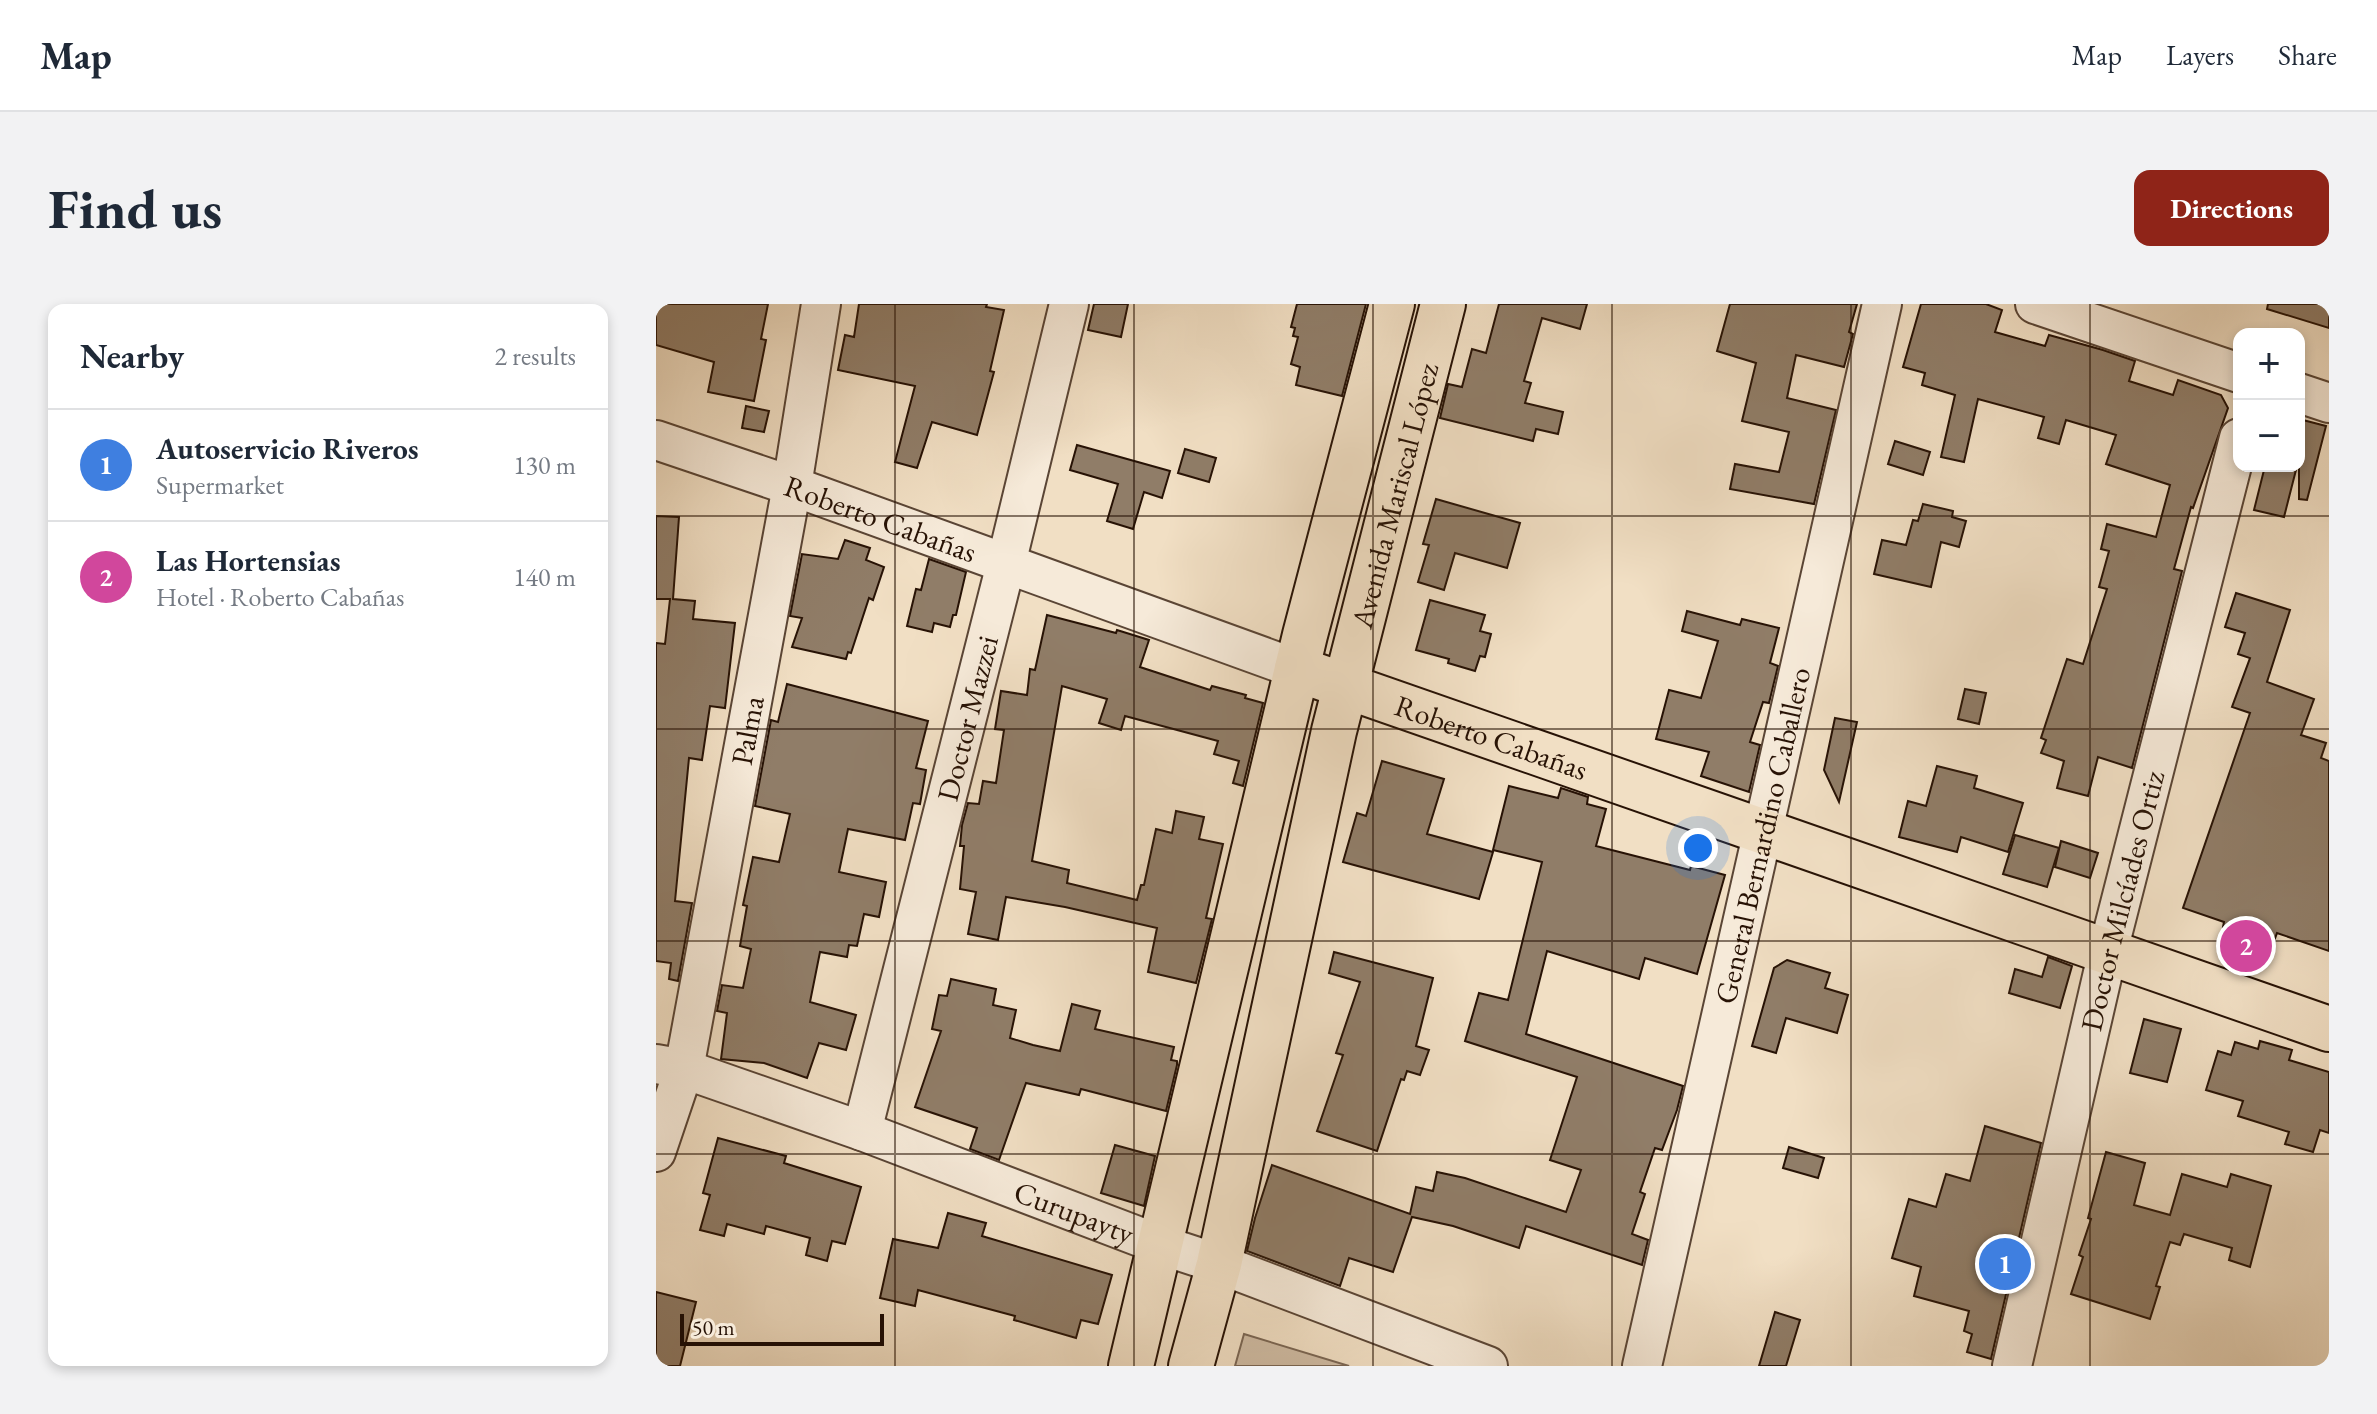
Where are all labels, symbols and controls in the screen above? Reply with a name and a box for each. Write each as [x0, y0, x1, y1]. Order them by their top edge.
text: Map [40, 31, 112, 80]
text: Map [2072, 37, 2122, 73]
text: Layers [2166, 37, 2234, 73]
text: Share [2278, 37, 2337, 73]
button: Directions [2134, 170, 2329, 246]
text: Find us [48, 172, 222, 245]
map controls [2233, 328, 2305, 472]
button: + [2233, 328, 2305, 400]
text: Nearby [80, 334, 184, 378]
text: 2 results [495, 339, 576, 373]
street label: Avenida Mariscal López [1341, 358, 1447, 633]
button: − [2233, 400, 2305, 472]
text: Autoservicio Riveros [156, 429, 419, 468]
text: 1 [99, 448, 113, 482]
text: 130 m [513, 448, 576, 482]
street label: Roberto Cabañas [779, 466, 982, 571]
text: Supermarket [156, 468, 284, 502]
text: Las Hortensias [156, 541, 341, 580]
text: 2 [99, 560, 113, 594]
text: 140 m [513, 560, 576, 594]
text: Hotel · Roberto Cabañas [156, 580, 405, 614]
street label: Doctor Mazzei [927, 631, 1007, 805]
street label: General Bernardino Caballero [1705, 663, 1819, 1007]
street label: Roberto Cabañas [1390, 685, 1593, 788]
street label: Palma [721, 693, 772, 768]
street label: Doctor Milcíades Ortiz [2071, 766, 2173, 1035]
your location [1678, 828, 1718, 868]
pin: 2 [2220, 916, 2272, 976]
street label: Curupayty [1009, 1171, 1140, 1253]
pin: 1 [1979, 1234, 2031, 1294]
scale bar [680, 1310, 884, 1346]
text: 50 m [692, 1313, 735, 1342]

